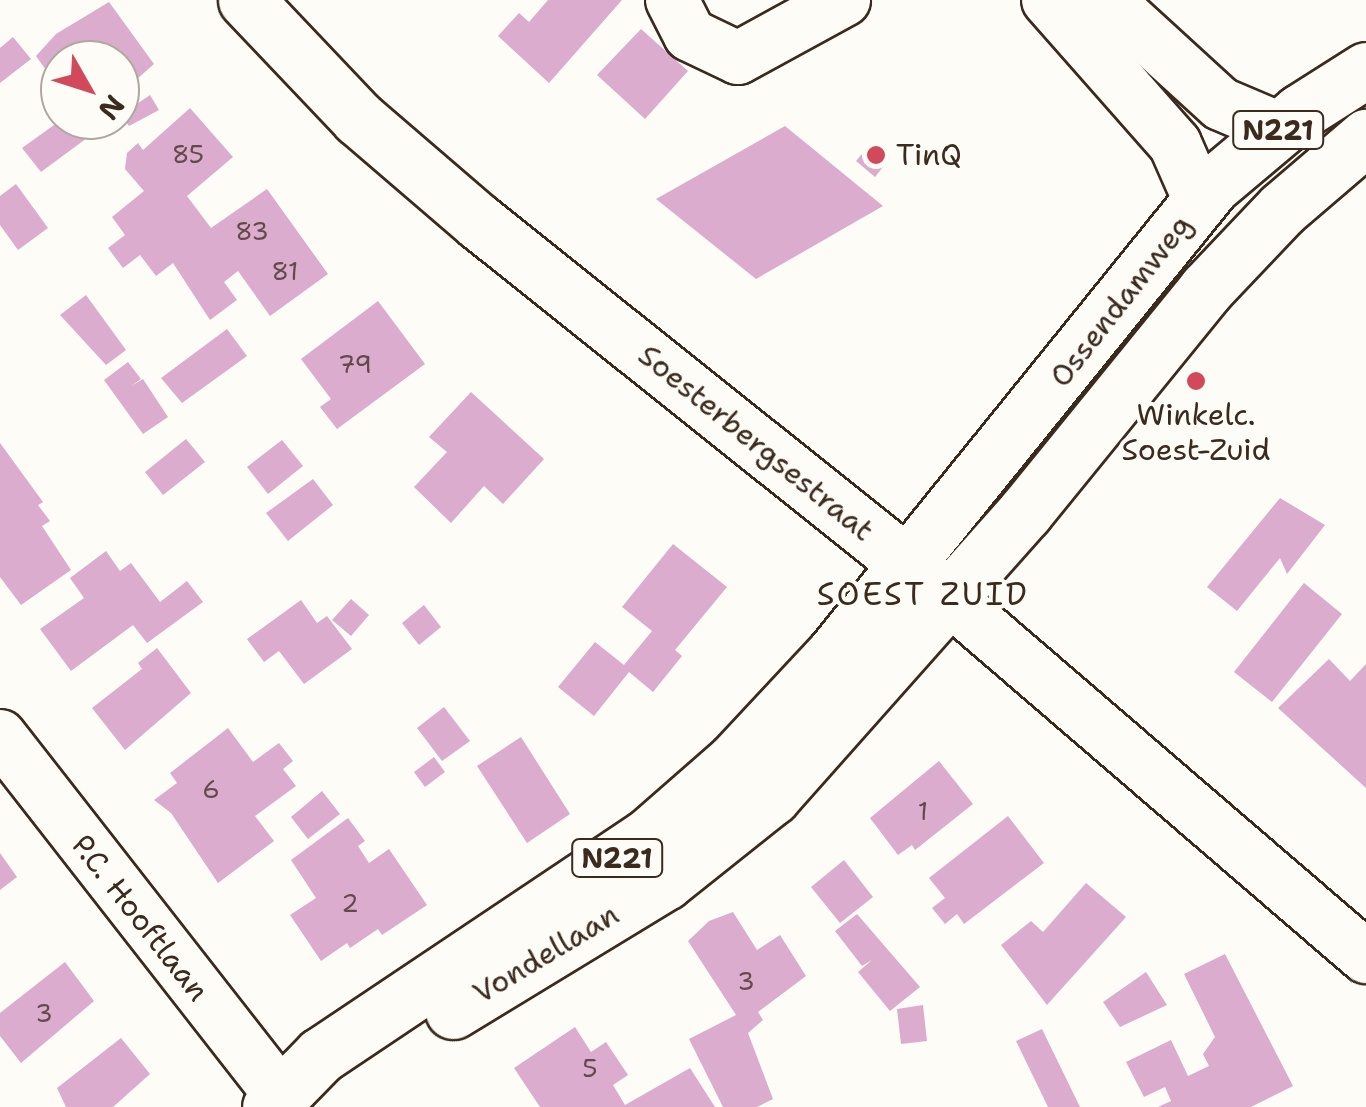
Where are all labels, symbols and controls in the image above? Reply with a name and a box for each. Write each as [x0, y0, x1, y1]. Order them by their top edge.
north arrow [40, 40, 140, 140]
text: N [90, 87, 134, 128]
road number: N221 [1230, 107, 1326, 153]
place label: TinQ [896, 137, 962, 173]
house number: 85 [172, 139, 204, 169]
marker: TinQ [865, 144, 887, 166]
street label: Ossendamweg [1043, 208, 1199, 394]
house number: 83 [235, 216, 269, 246]
house number: 81 [272, 256, 298, 286]
street label: Soesterbergsestraat [631, 337, 881, 549]
house number: 79 [338, 349, 372, 379]
marker: Winkelc. Soest-Zuid [1185, 370, 1207, 392]
place label: Winkelc. Soest-Zuid [1121, 397, 1271, 468]
district label: SOEST ZUID [817, 575, 1029, 613]
house number: 6 [202, 774, 220, 804]
house number: 1 [918, 796, 928, 826]
street label: P.C. Hooftlaan [64, 828, 216, 1008]
road number: N221 [570, 835, 664, 881]
house number: 2 [341, 888, 359, 918]
street label: Vondellaan [467, 897, 625, 1011]
house number: 3 [737, 966, 755, 996]
house number: 3 [35, 998, 53, 1028]
house number: 5 [582, 1053, 598, 1083]

